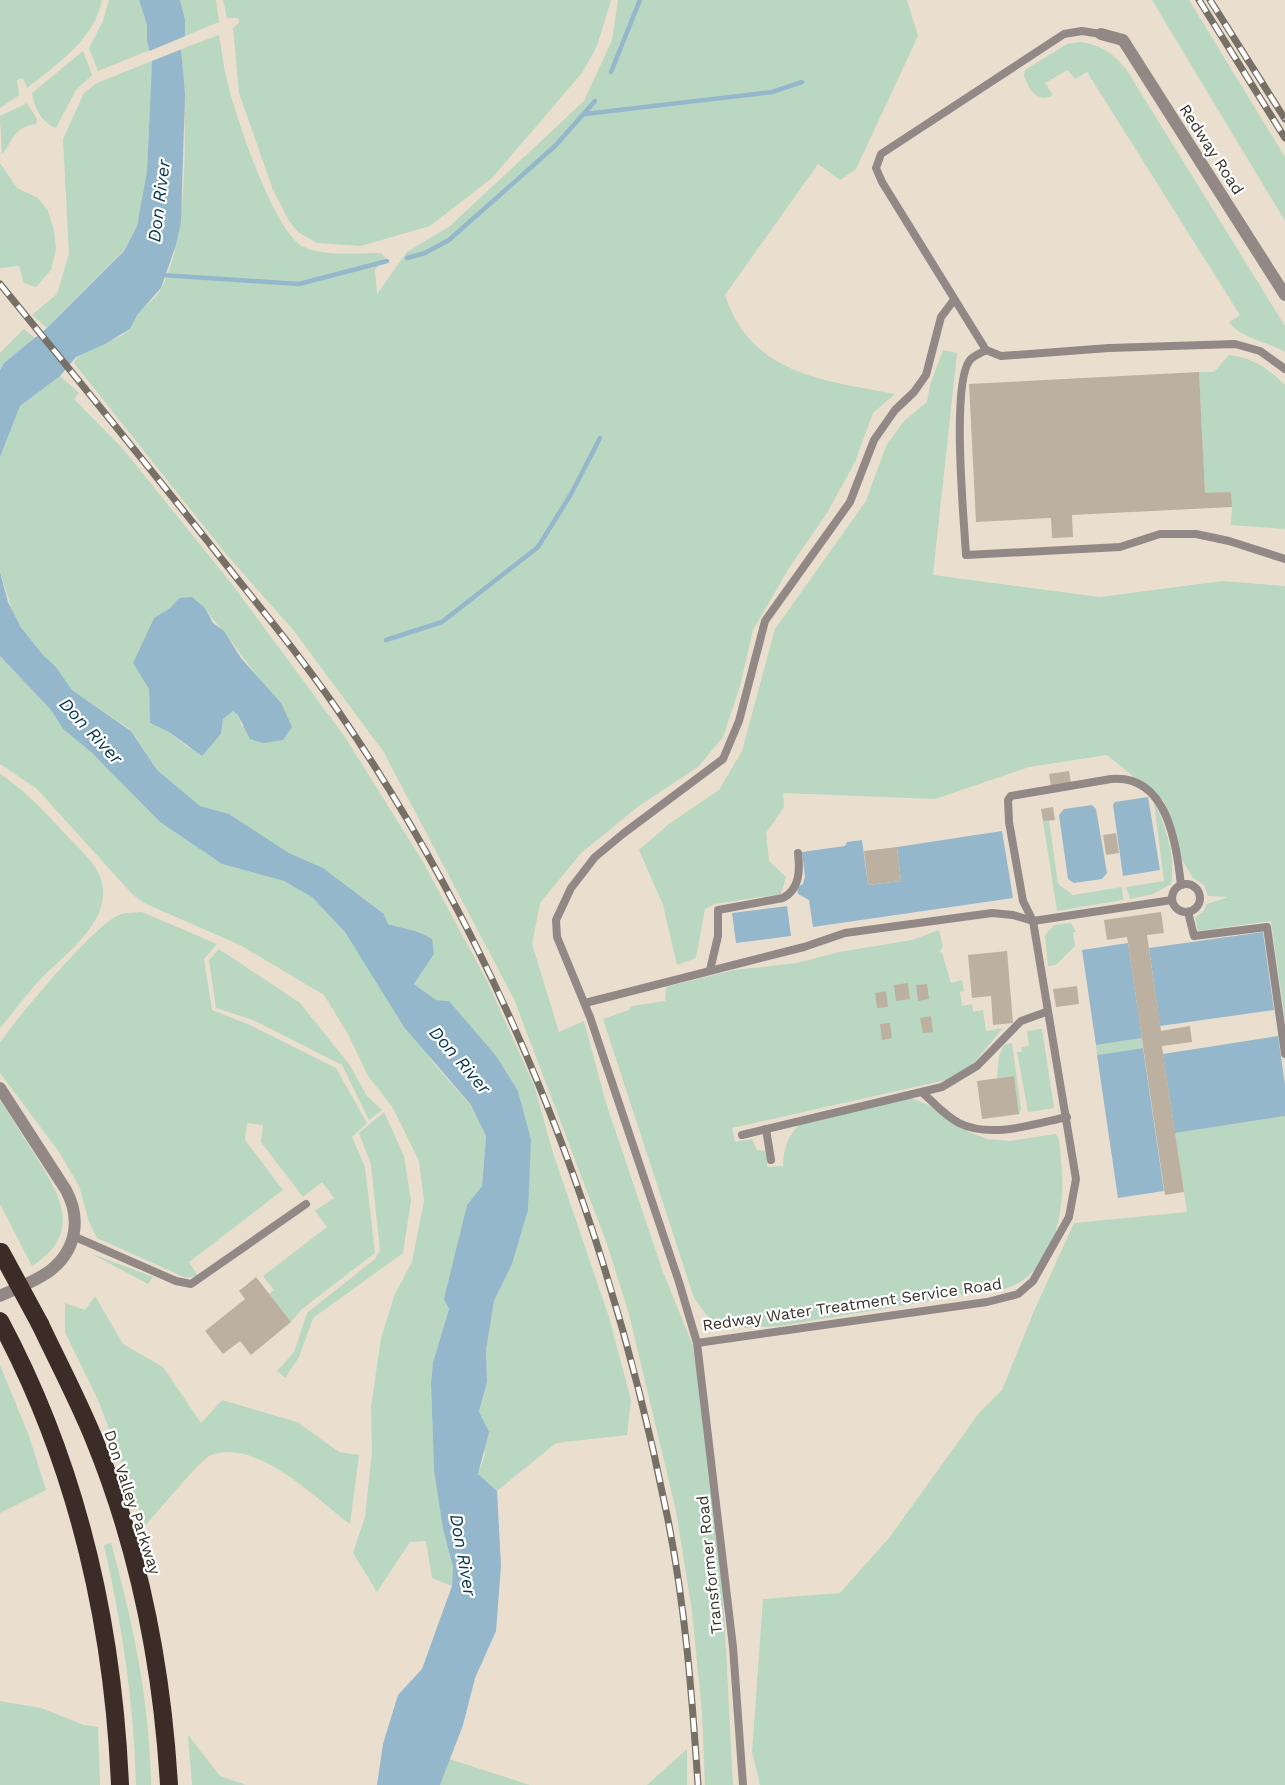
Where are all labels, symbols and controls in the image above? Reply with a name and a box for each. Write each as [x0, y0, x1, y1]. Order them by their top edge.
street label: Redway Road [1175, 101, 1248, 198]
water label: Don River [143, 158, 174, 243]
water label: Don River [55, 693, 128, 769]
water label: Don River [425, 1022, 496, 1099]
street label: Redway Water Treatment Service Road [701, 1274, 1003, 1335]
street label: Don Valley Parkway [100, 1427, 165, 1578]
street label: Transformer Road [693, 1495, 726, 1635]
water label: Don River [446, 1512, 481, 1599]

